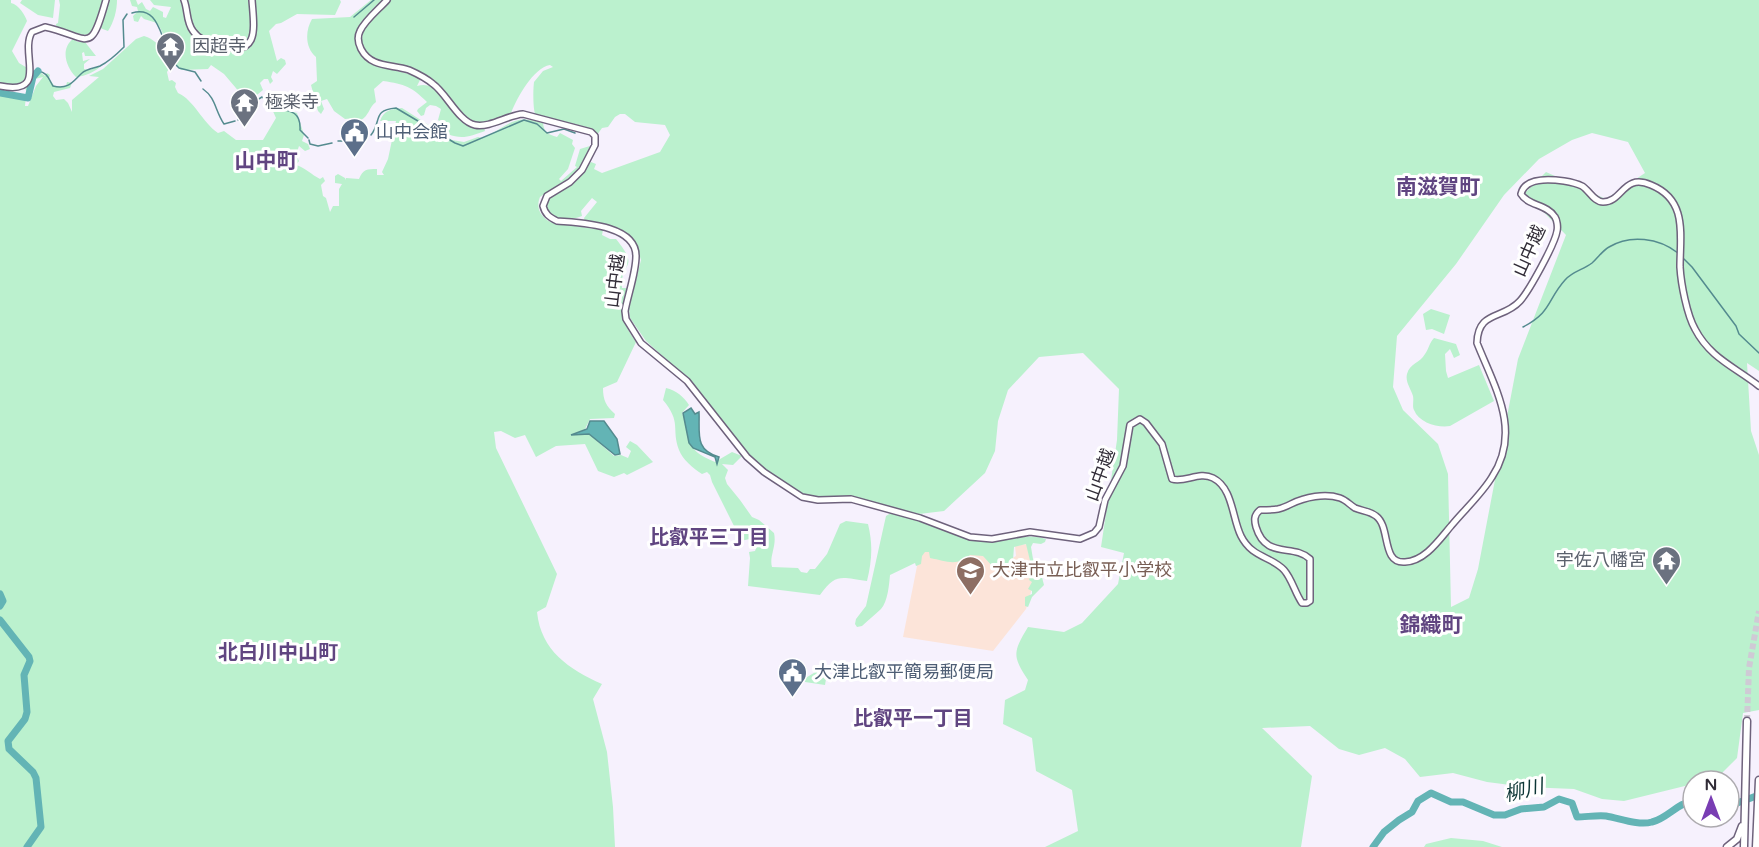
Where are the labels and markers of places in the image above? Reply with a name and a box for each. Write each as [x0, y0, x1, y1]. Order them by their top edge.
temple icon: 因超寺 [155, 30, 187, 72]
place label: 因超寺 [192, 35, 246, 57]
temple icon: 極楽寺 [228, 86, 260, 128]
place label: 極楽寺 [265, 91, 319, 113]
public building icon: 山中会館 [339, 116, 371, 158]
place label: 山中会館 [376, 121, 448, 143]
temple icon: 宇佐八幡宮 [1651, 544, 1683, 586]
place label: 宇佐八幡宮 [1556, 549, 1646, 571]
school or university icon: 大津市立比叡平小学校 [955, 554, 987, 596]
place label: 大津市立比叡平小学校 [992, 559, 1172, 581]
public building icon: 大津比叡平簡易郵便局 [777, 656, 809, 698]
place label: 大津比叡平簡易郵便局 [814, 661, 994, 683]

